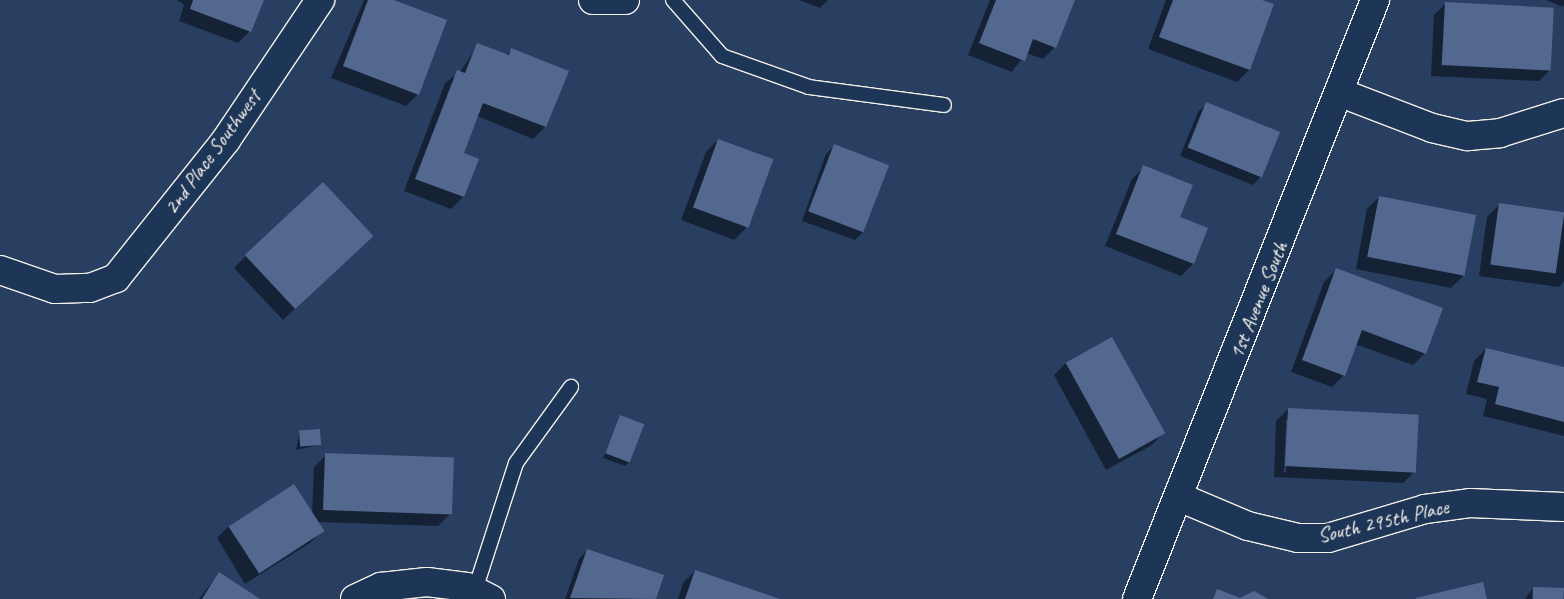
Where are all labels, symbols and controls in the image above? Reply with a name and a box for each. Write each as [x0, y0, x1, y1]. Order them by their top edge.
street label: 2nd Place Southwest [158, 85, 266, 219]
street label: 1st Avenue South [1223, 238, 1293, 362]
street label: South 295th Place [1315, 494, 1451, 548]

